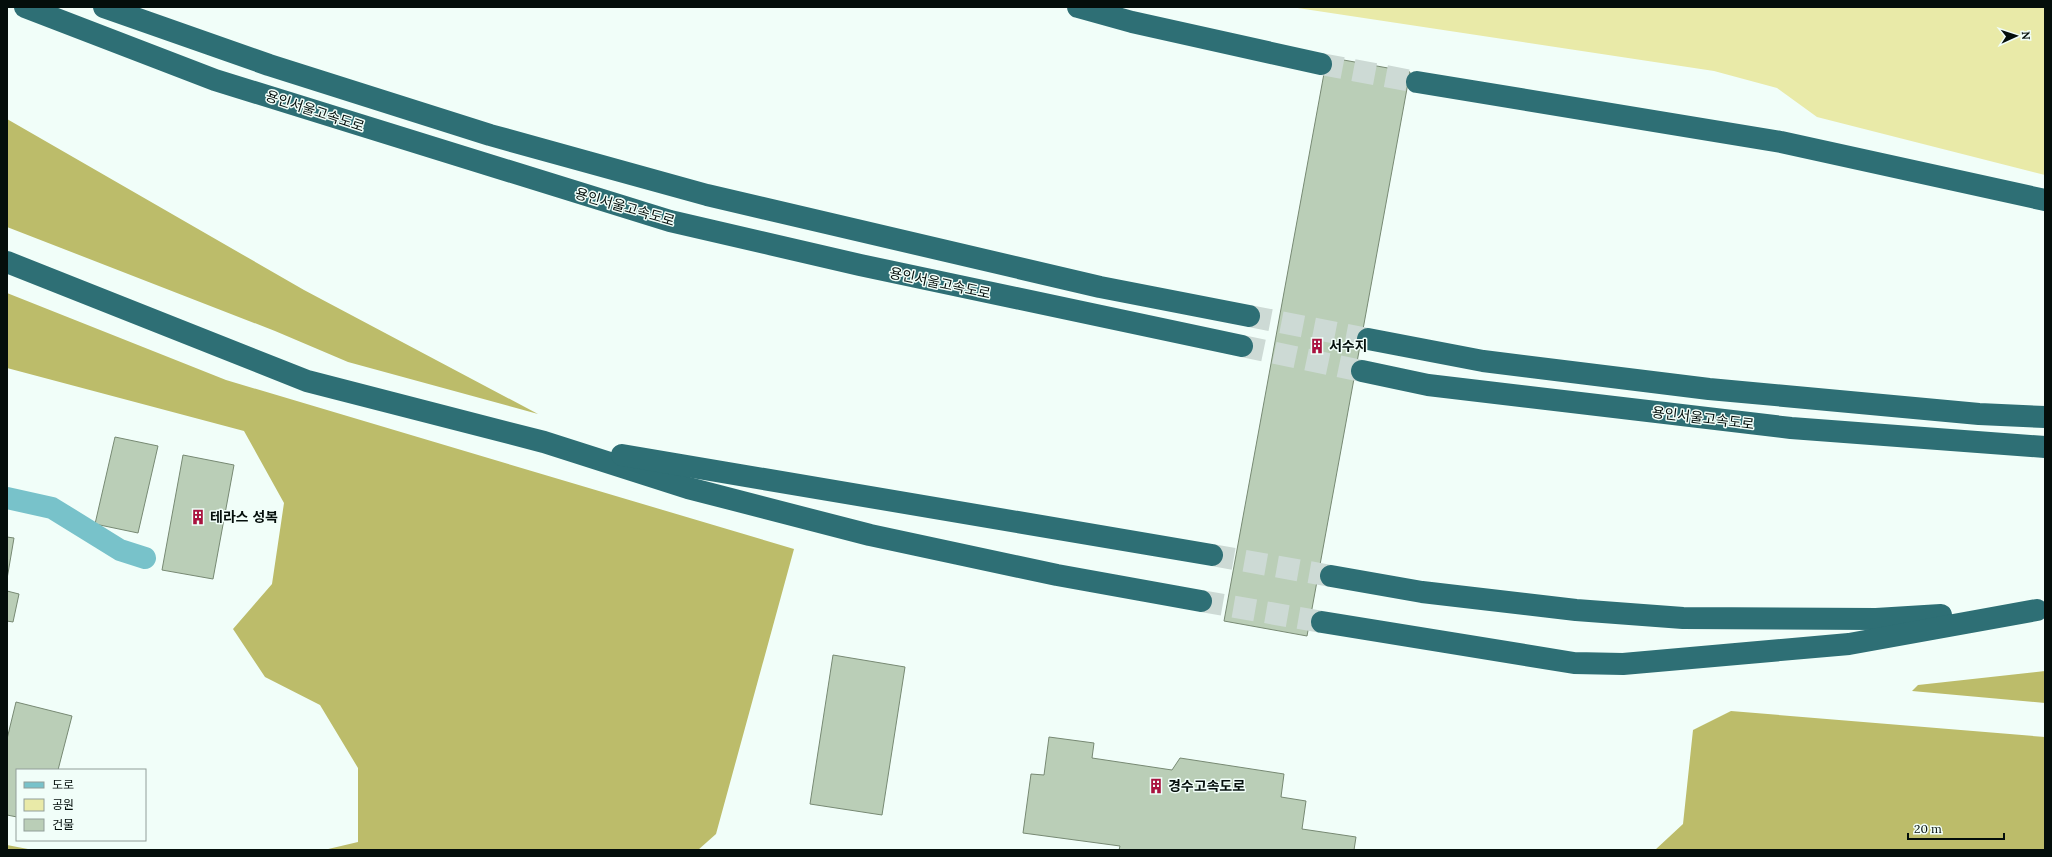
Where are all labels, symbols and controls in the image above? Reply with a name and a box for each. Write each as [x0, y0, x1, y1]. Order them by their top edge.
north arrow [1996, 16, 2036, 56]
text: N [2019, 31, 2033, 41]
street label: 용인서울고속도로 [263, 87, 367, 136]
street label: 용인서울고속도로 [573, 184, 677, 230]
street label: 용인서울고속도로 [888, 263, 992, 303]
building icon: 서수지 [1308, 337, 1326, 355]
place label: 서수지 [1329, 337, 1368, 355]
street label: 용인서울고속도로 [1651, 403, 1755, 433]
building icon: 테라스 성복 [189, 508, 207, 526]
place label: 테라스 성복 [210, 508, 278, 526]
legend [16, 769, 146, 841]
text: 도로 [52, 777, 74, 792]
building icon: 경수고속도로 [1147, 777, 1165, 795]
place label: 경수고속도로 [1168, 777, 1245, 795]
text: 공원 [52, 797, 74, 812]
scale bar [1908, 815, 2004, 841]
text: 건물 [52, 817, 74, 832]
text: 20 m [1914, 821, 1942, 836]

